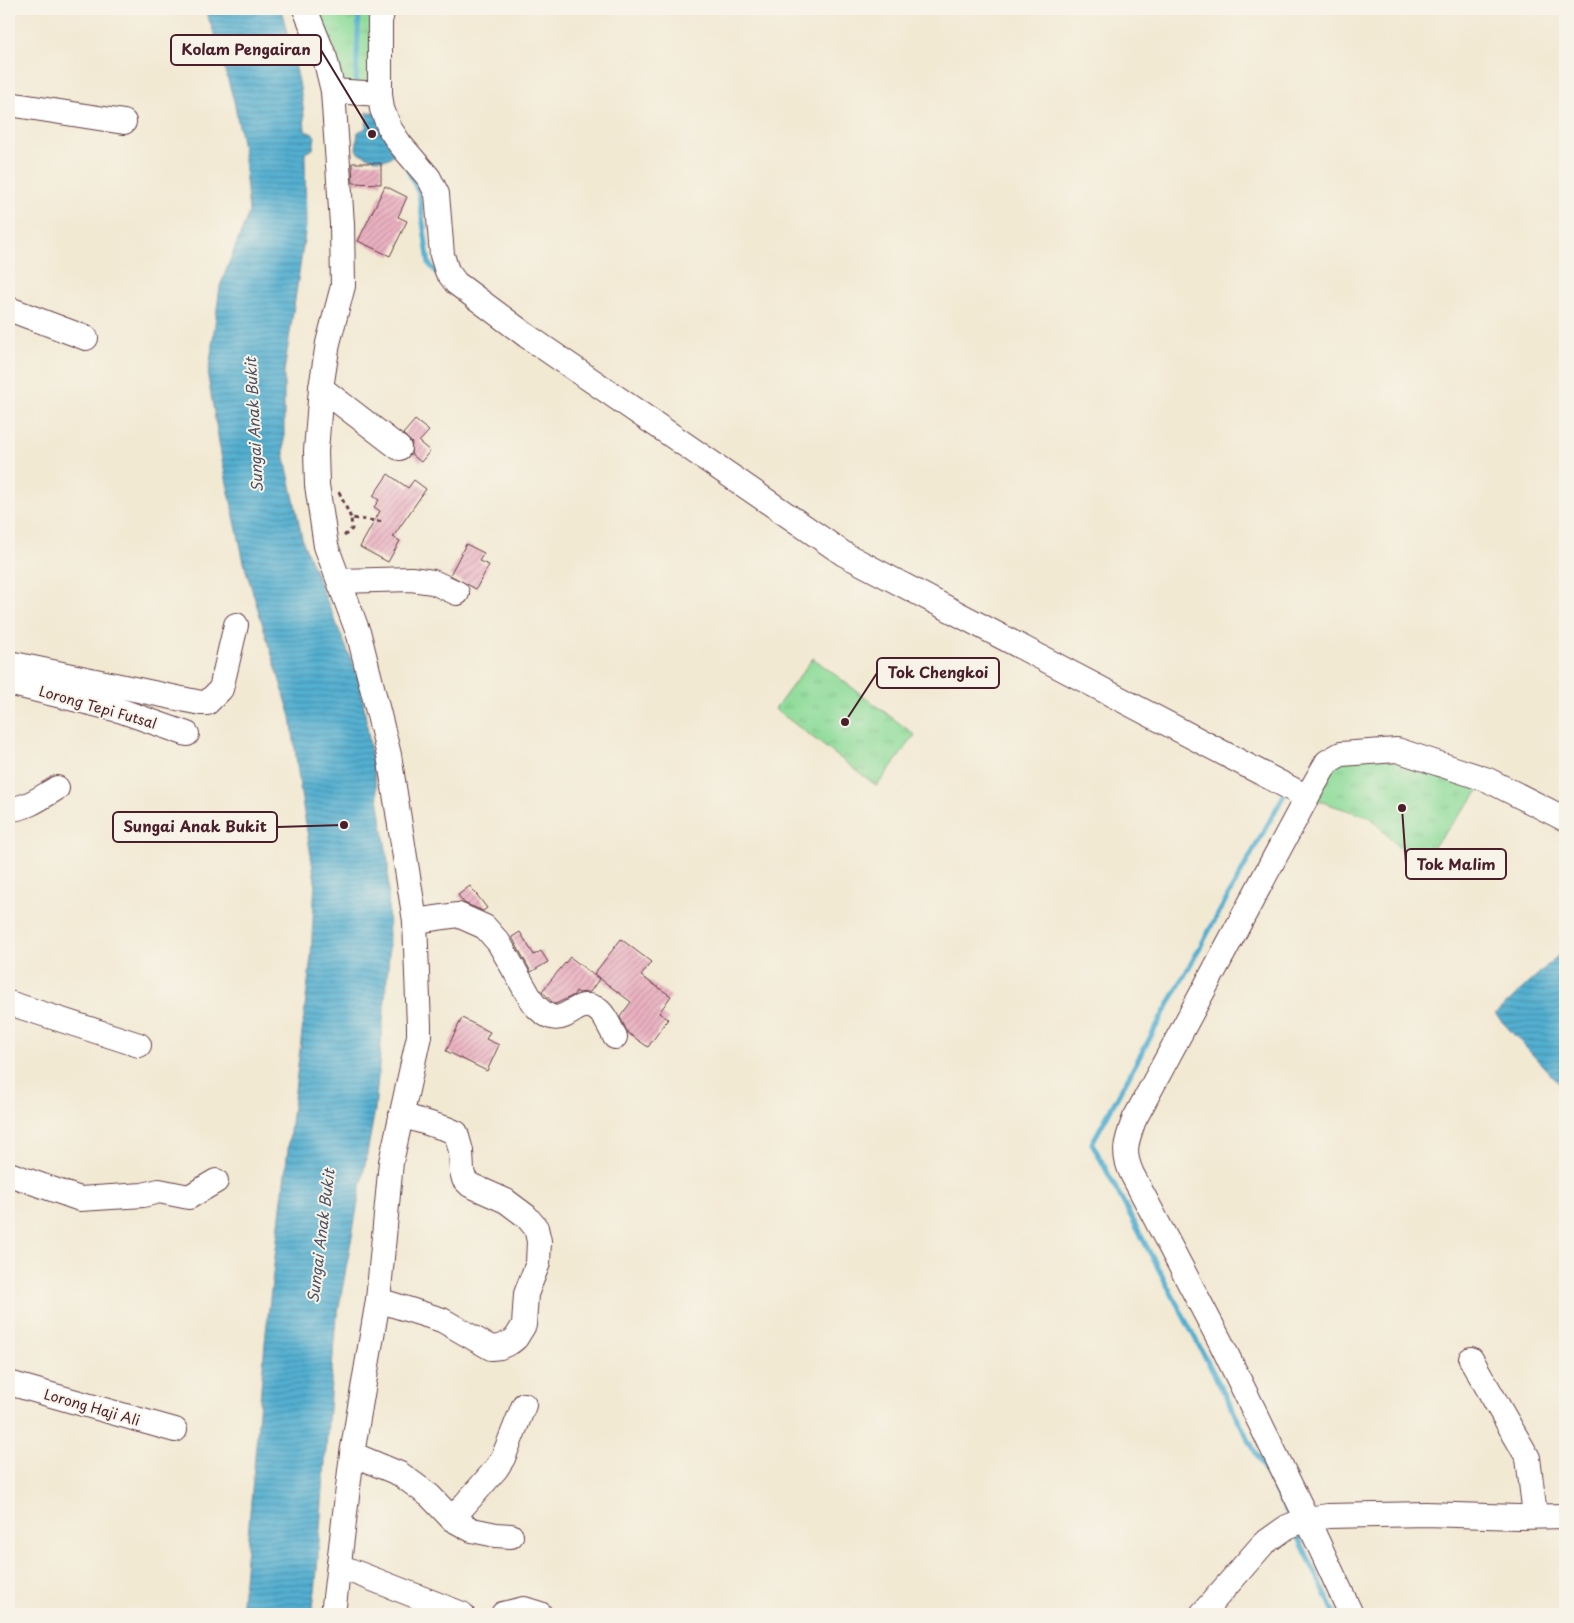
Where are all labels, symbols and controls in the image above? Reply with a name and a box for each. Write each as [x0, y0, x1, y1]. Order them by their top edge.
callout: Kolam Pengairan [171, 35, 321, 65]
text: Kolam Pengairan [181, 37, 311, 60]
water label: Sungai Anak Bukit [238, 355, 268, 493]
callout: Tok Chengkoi [877, 658, 999, 688]
text: Tok Chengkoi [888, 660, 989, 683]
street label: Lorong Tepi Futsal [37, 680, 159, 734]
callout: Sungai Anak Bukit [113, 812, 277, 842]
text: Sungai Anak Bukit [123, 814, 267, 837]
callout: Tok Malim [1406, 849, 1506, 879]
text: Tok Malim [1416, 852, 1496, 875]
water label: Sungai Anak Bukit [300, 1166, 340, 1304]
street label: Lorong Haji Ali [42, 1383, 142, 1431]

